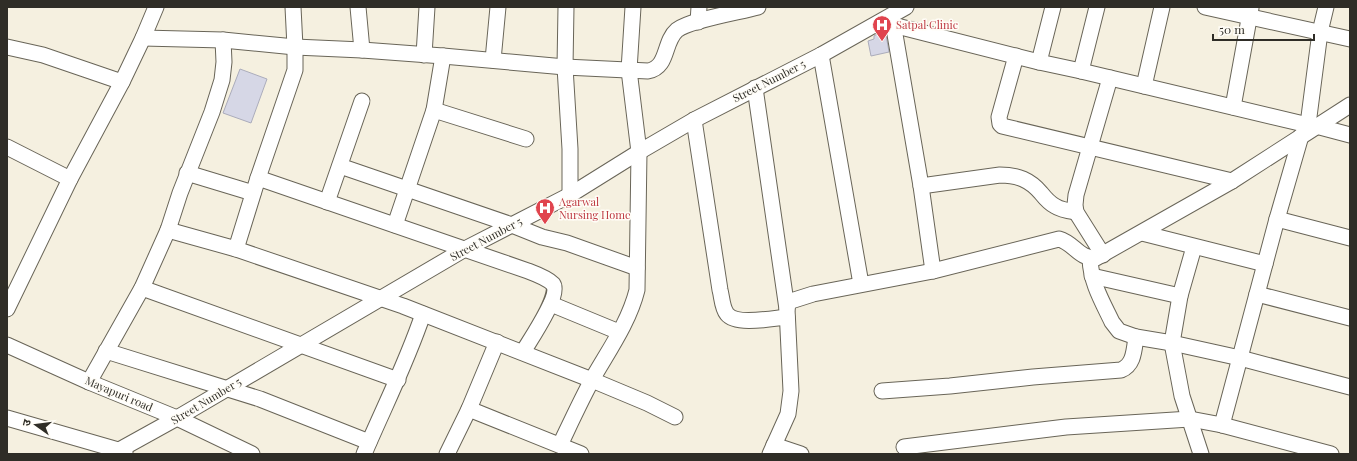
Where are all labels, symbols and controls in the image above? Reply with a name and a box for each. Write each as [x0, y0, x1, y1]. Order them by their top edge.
hospital icon: Satpal Clinic [871, 14, 893, 42]
scale bar [1213, 16, 1314, 42]
place label: Satpal Clinic [896, 17, 958, 32]
text: 50 m [1219, 21, 1245, 37]
street label: Street Number 5 [730, 56, 808, 105]
place label: Agarwal Nursing Home [558, 194, 631, 222]
hospital icon: Agarwal Nursing Home [534, 197, 556, 225]
street label: Street Number 5 [447, 213, 525, 264]
street label: Mayapuri road [83, 373, 156, 415]
street label: Street Number 5 [168, 373, 244, 427]
north arrow [16, 405, 56, 445]
text: उ [18, 417, 34, 427]

